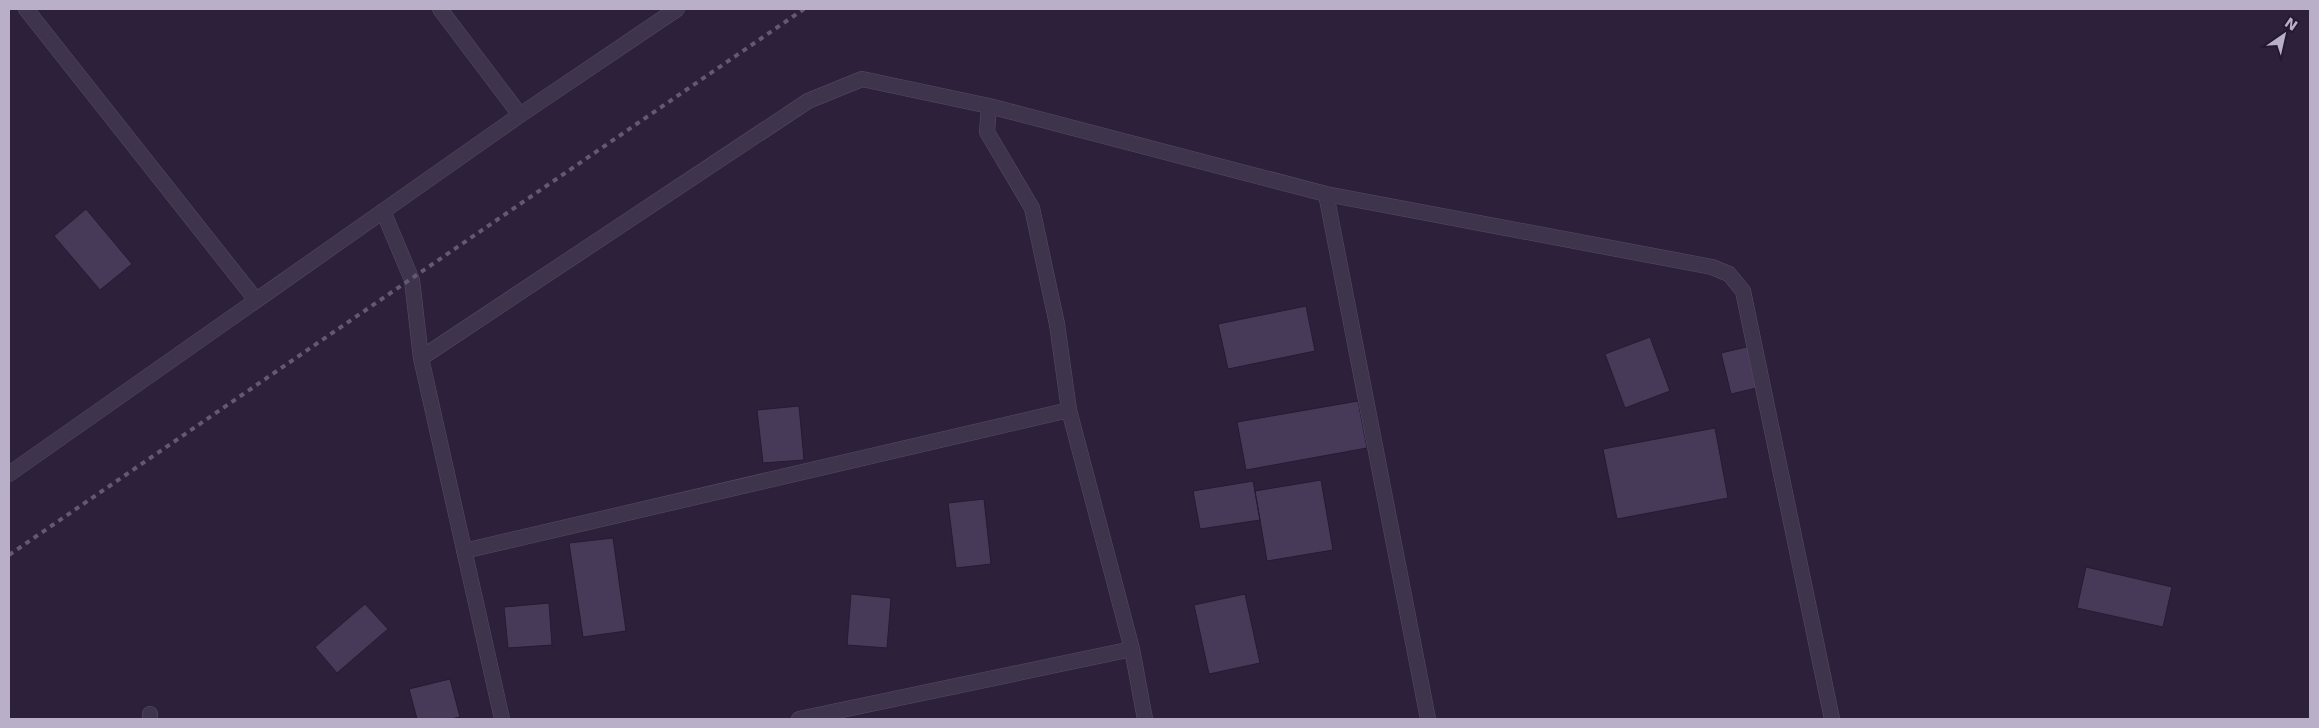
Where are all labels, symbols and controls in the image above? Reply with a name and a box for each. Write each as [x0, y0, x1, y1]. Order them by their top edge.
north arrow [2259, 10, 2309, 60]
text: N [2282, 14, 2301, 34]

